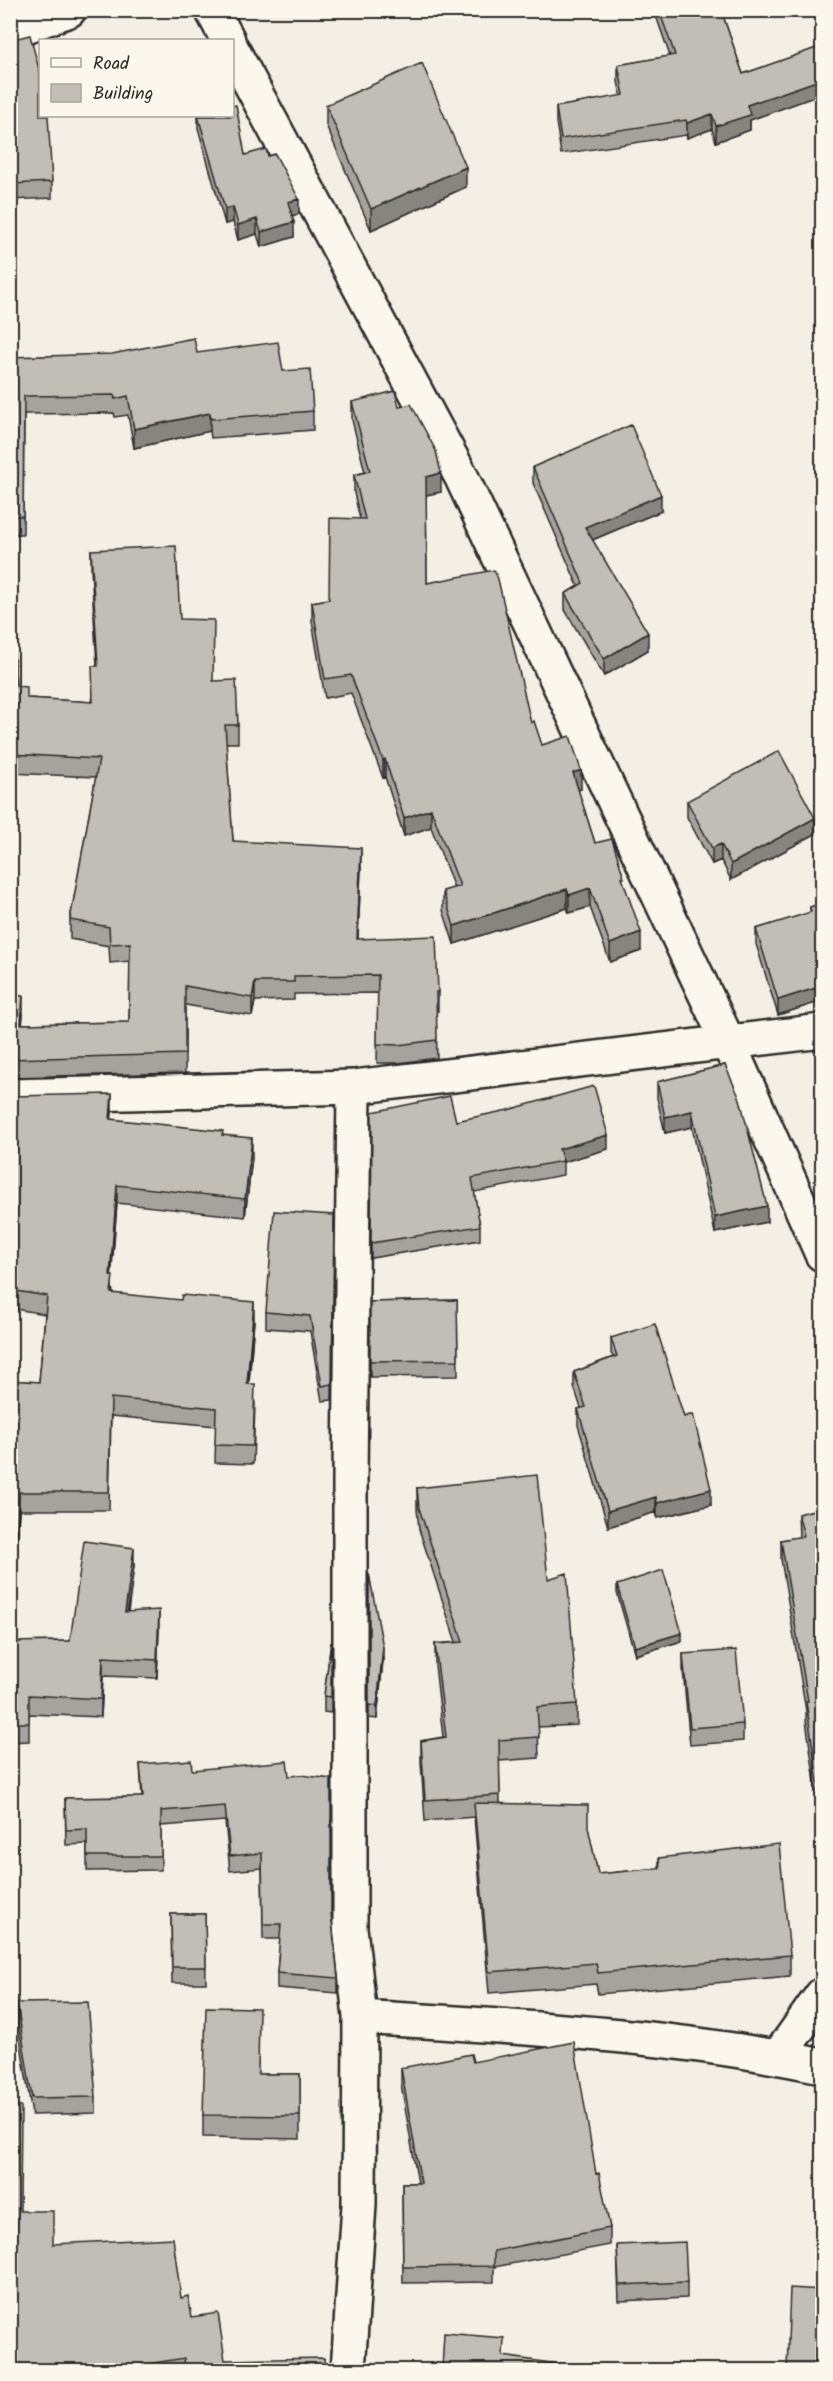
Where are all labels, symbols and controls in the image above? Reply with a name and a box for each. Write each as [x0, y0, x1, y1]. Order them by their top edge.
legend [39, 39, 234, 117]
text: Road [93, 50, 130, 79]
text: Building [93, 80, 153, 109]

